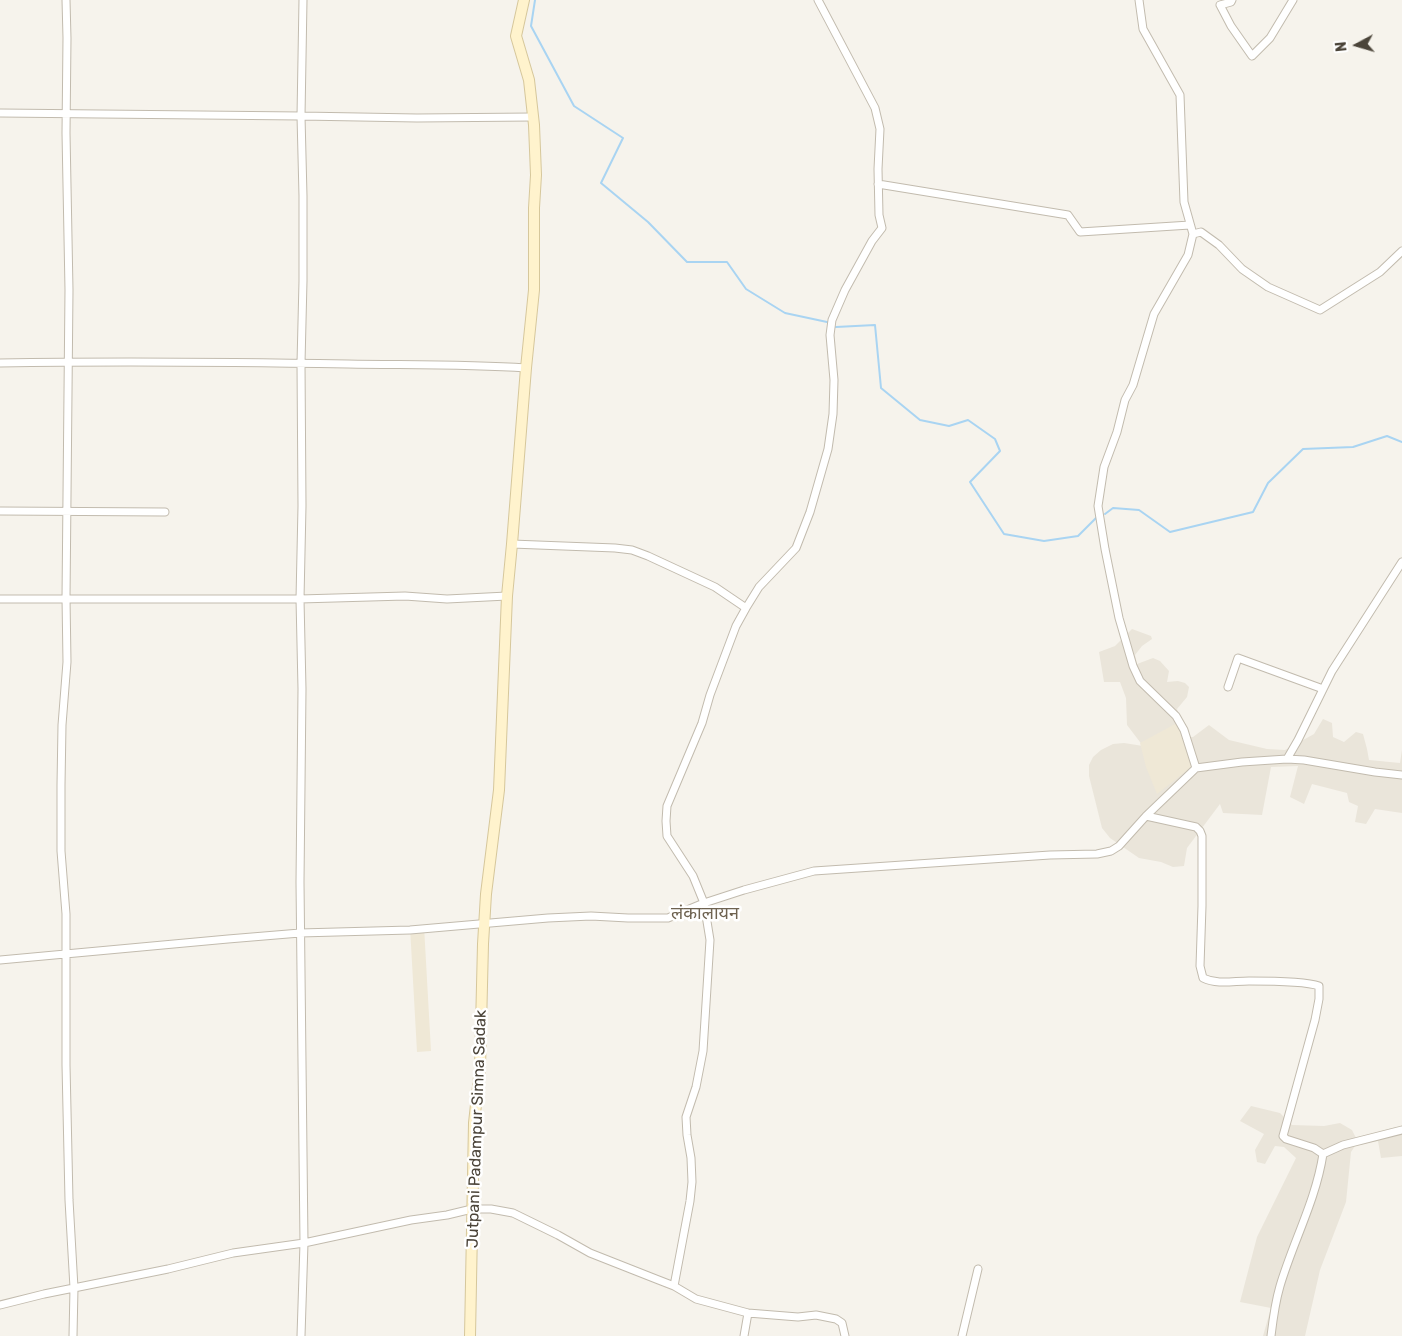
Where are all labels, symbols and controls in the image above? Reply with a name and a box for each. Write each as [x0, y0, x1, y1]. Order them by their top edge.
north arrow [1332, 20, 1382, 70]
text: N [1333, 41, 1351, 53]
district label: लंकालायन [671, 903, 739, 925]
street label: Jutpani Padampur Simna Sadak [463, 1010, 491, 1248]

